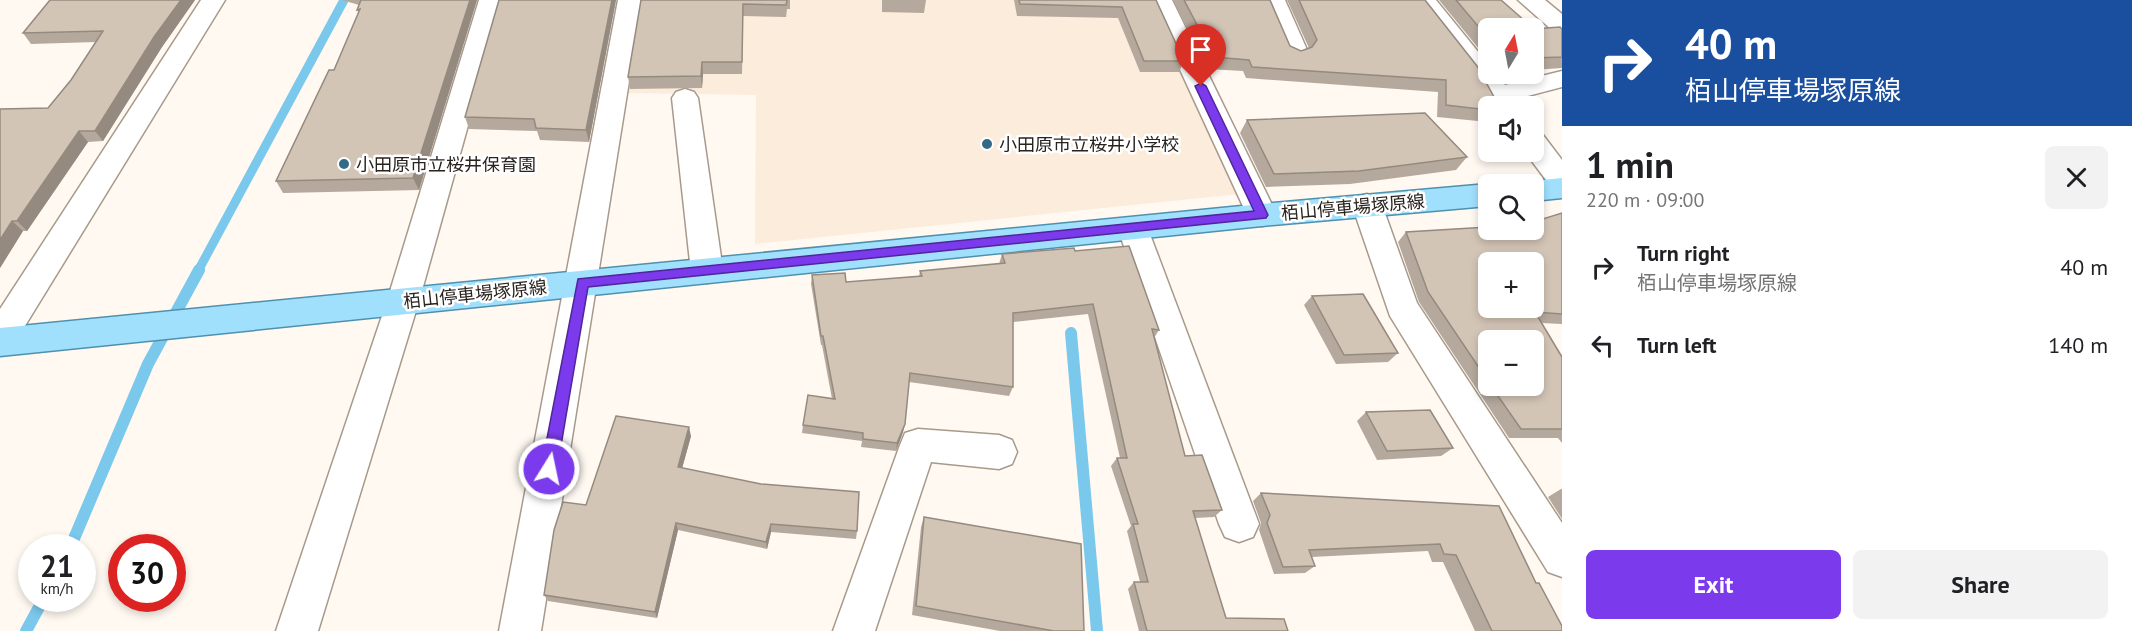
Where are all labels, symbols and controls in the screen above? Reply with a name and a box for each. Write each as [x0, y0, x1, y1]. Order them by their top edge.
text: 40 m [1685, 16, 1777, 71]
north arrow [1478, 18, 1544, 84]
map controls [1478, 18, 1544, 396]
pin [1175, 24, 1226, 86]
icon: right [1586, 24, 1664, 102]
icon: arrive [1184, 33, 1217, 66]
text: 栢山停車場塚原線 [1685, 73, 1901, 107]
button: sound [1478, 96, 1544, 162]
place label: 小田原市立桜井小学校 [999, 133, 1179, 156]
marker: 小田原市立桜井小学校 [980, 137, 994, 151]
text: 1 min [1586, 141, 1674, 188]
button: close [2045, 146, 2108, 209]
place label: 小田原市立桜井保育園 [356, 153, 536, 176]
marker: 小田原市立桜井保育園 [337, 157, 351, 171]
button: search [1478, 174, 1544, 240]
text: 220 m · 09:00 [1586, 187, 1704, 213]
street label: 栢山停車場塚原線 [1280, 189, 1426, 225]
text: Turn right [1637, 239, 1729, 267]
icon: right [1586, 251, 1619, 284]
button: + [1478, 252, 1544, 318]
text: 40 m [2060, 253, 2108, 281]
text: 栢山停車場塚原線 [1637, 270, 1797, 296]
street label: 栢山停車場塚原線 [402, 275, 548, 313]
icon: left [1586, 329, 1619, 362]
button: − [1478, 330, 1544, 396]
text: Turn left [1637, 331, 1717, 359]
text: 140 m [2048, 331, 2108, 359]
position arrow [517, 437, 581, 501]
speed limit sign: 30 [108, 534, 186, 612]
text: 21 [40, 546, 74, 585]
button: Exit [1586, 550, 1841, 619]
button: Share [1853, 550, 2108, 619]
text: km/h [41, 579, 73, 598]

